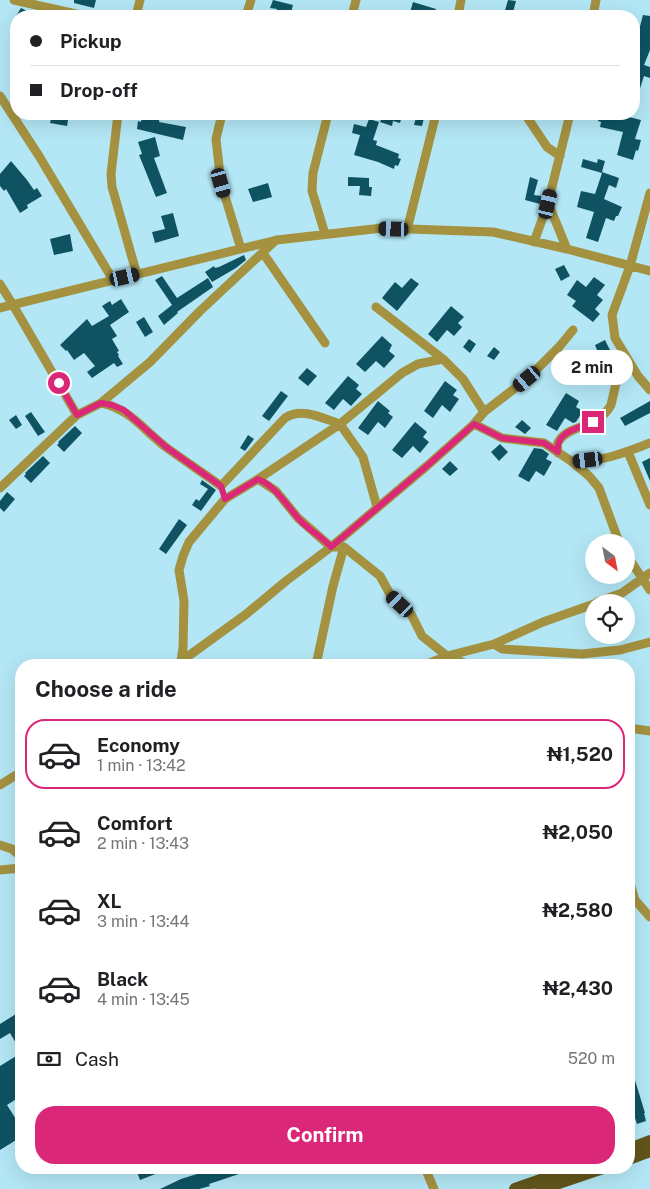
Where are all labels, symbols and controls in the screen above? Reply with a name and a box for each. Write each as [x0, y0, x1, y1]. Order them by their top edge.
text: Pickup [60, 30, 122, 52]
text: Drop-off [60, 79, 137, 101]
car [209, 167, 232, 199]
car [537, 188, 558, 220]
car [378, 221, 409, 237]
car [108, 266, 141, 288]
callout: 2 min [552, 350, 634, 384]
text: 2 min [571, 358, 613, 377]
car [510, 364, 543, 394]
route start [48, 372, 70, 394]
route end [582, 411, 604, 433]
car [572, 451, 603, 469]
north arrow [585, 534, 635, 584]
map controls [585, 534, 635, 644]
car [383, 588, 416, 620]
button: locate [585, 594, 635, 644]
text: Choose a ride [35, 676, 177, 702]
icon: car [37, 732, 82, 777]
text: Economy [97, 734, 180, 756]
text: ₦1,520 [547, 743, 613, 765]
text: 1 min · 13:42 [97, 756, 186, 775]
icon: car [37, 810, 82, 855]
text: Comfort [97, 812, 173, 834]
text: ₦2,050 [543, 821, 613, 843]
text: 2 min · 13:43 [97, 834, 189, 853]
icon: car [37, 888, 82, 933]
text: XL [97, 890, 122, 912]
text: ₦2,580 [542, 899, 613, 921]
text: 3 min · 13:44 [97, 912, 190, 931]
icon: car [37, 966, 82, 1011]
text: Black [97, 968, 148, 990]
text: ₦2,430 [543, 977, 613, 999]
text: 4 min · 13:45 [97, 990, 190, 1009]
icon: cash [35, 1045, 63, 1073]
text: Cash [75, 1048, 119, 1070]
text: 520 m [568, 1049, 615, 1068]
button: Confirm [35, 1106, 615, 1164]

